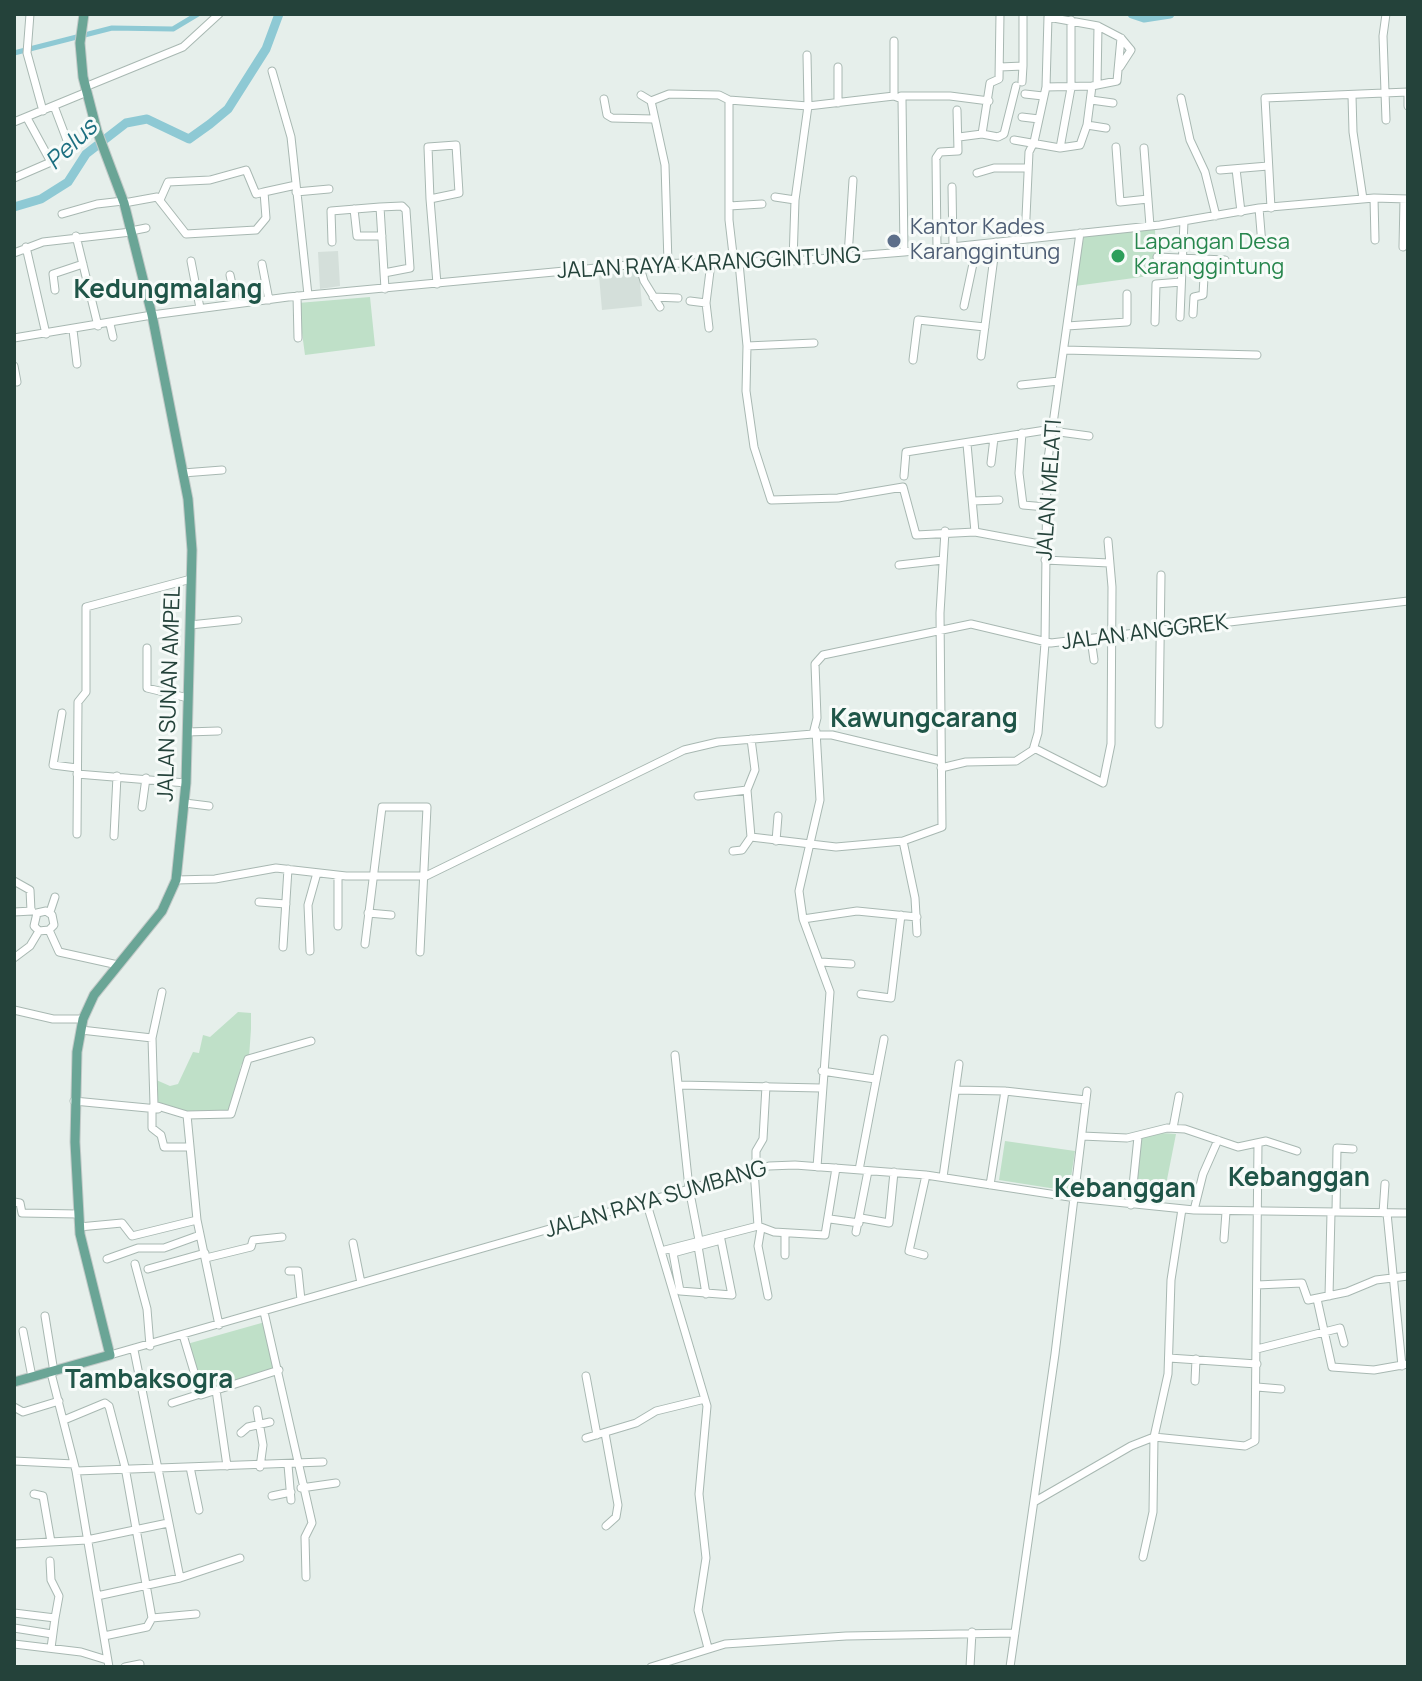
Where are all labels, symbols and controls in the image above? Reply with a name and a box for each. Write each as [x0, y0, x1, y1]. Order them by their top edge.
water label: Pelus [40, 113, 104, 177]
place label: Kantor Kades Karanggintung [910, 215, 1060, 266]
place label: Lapangan Desa Karanggintung [1134, 230, 1290, 282]
marker: Kantor Kades Karanggintung [885, 232, 903, 250]
street label: JALAN RAYA KARANGGINTUNG [556, 243, 862, 285]
marker: Lapangan Desa Karanggintung [1109, 247, 1127, 265]
district label: Kedungmalang [74, 275, 262, 307]
street label: JALAN MELATI [1032, 419, 1068, 561]
street label: JALAN SUNAN AMPEL [153, 586, 187, 802]
street label: JALAN ANGGREK [1060, 610, 1230, 656]
district label: Kawungcarang [830, 704, 1018, 736]
street label: JALAN RAYA SUMBANG [542, 1156, 770, 1244]
district label: Kebanggan [1228, 1163, 1370, 1195]
district label: Kebanggan [1054, 1174, 1196, 1206]
district label: Tambaksogra [65, 1365, 233, 1397]

